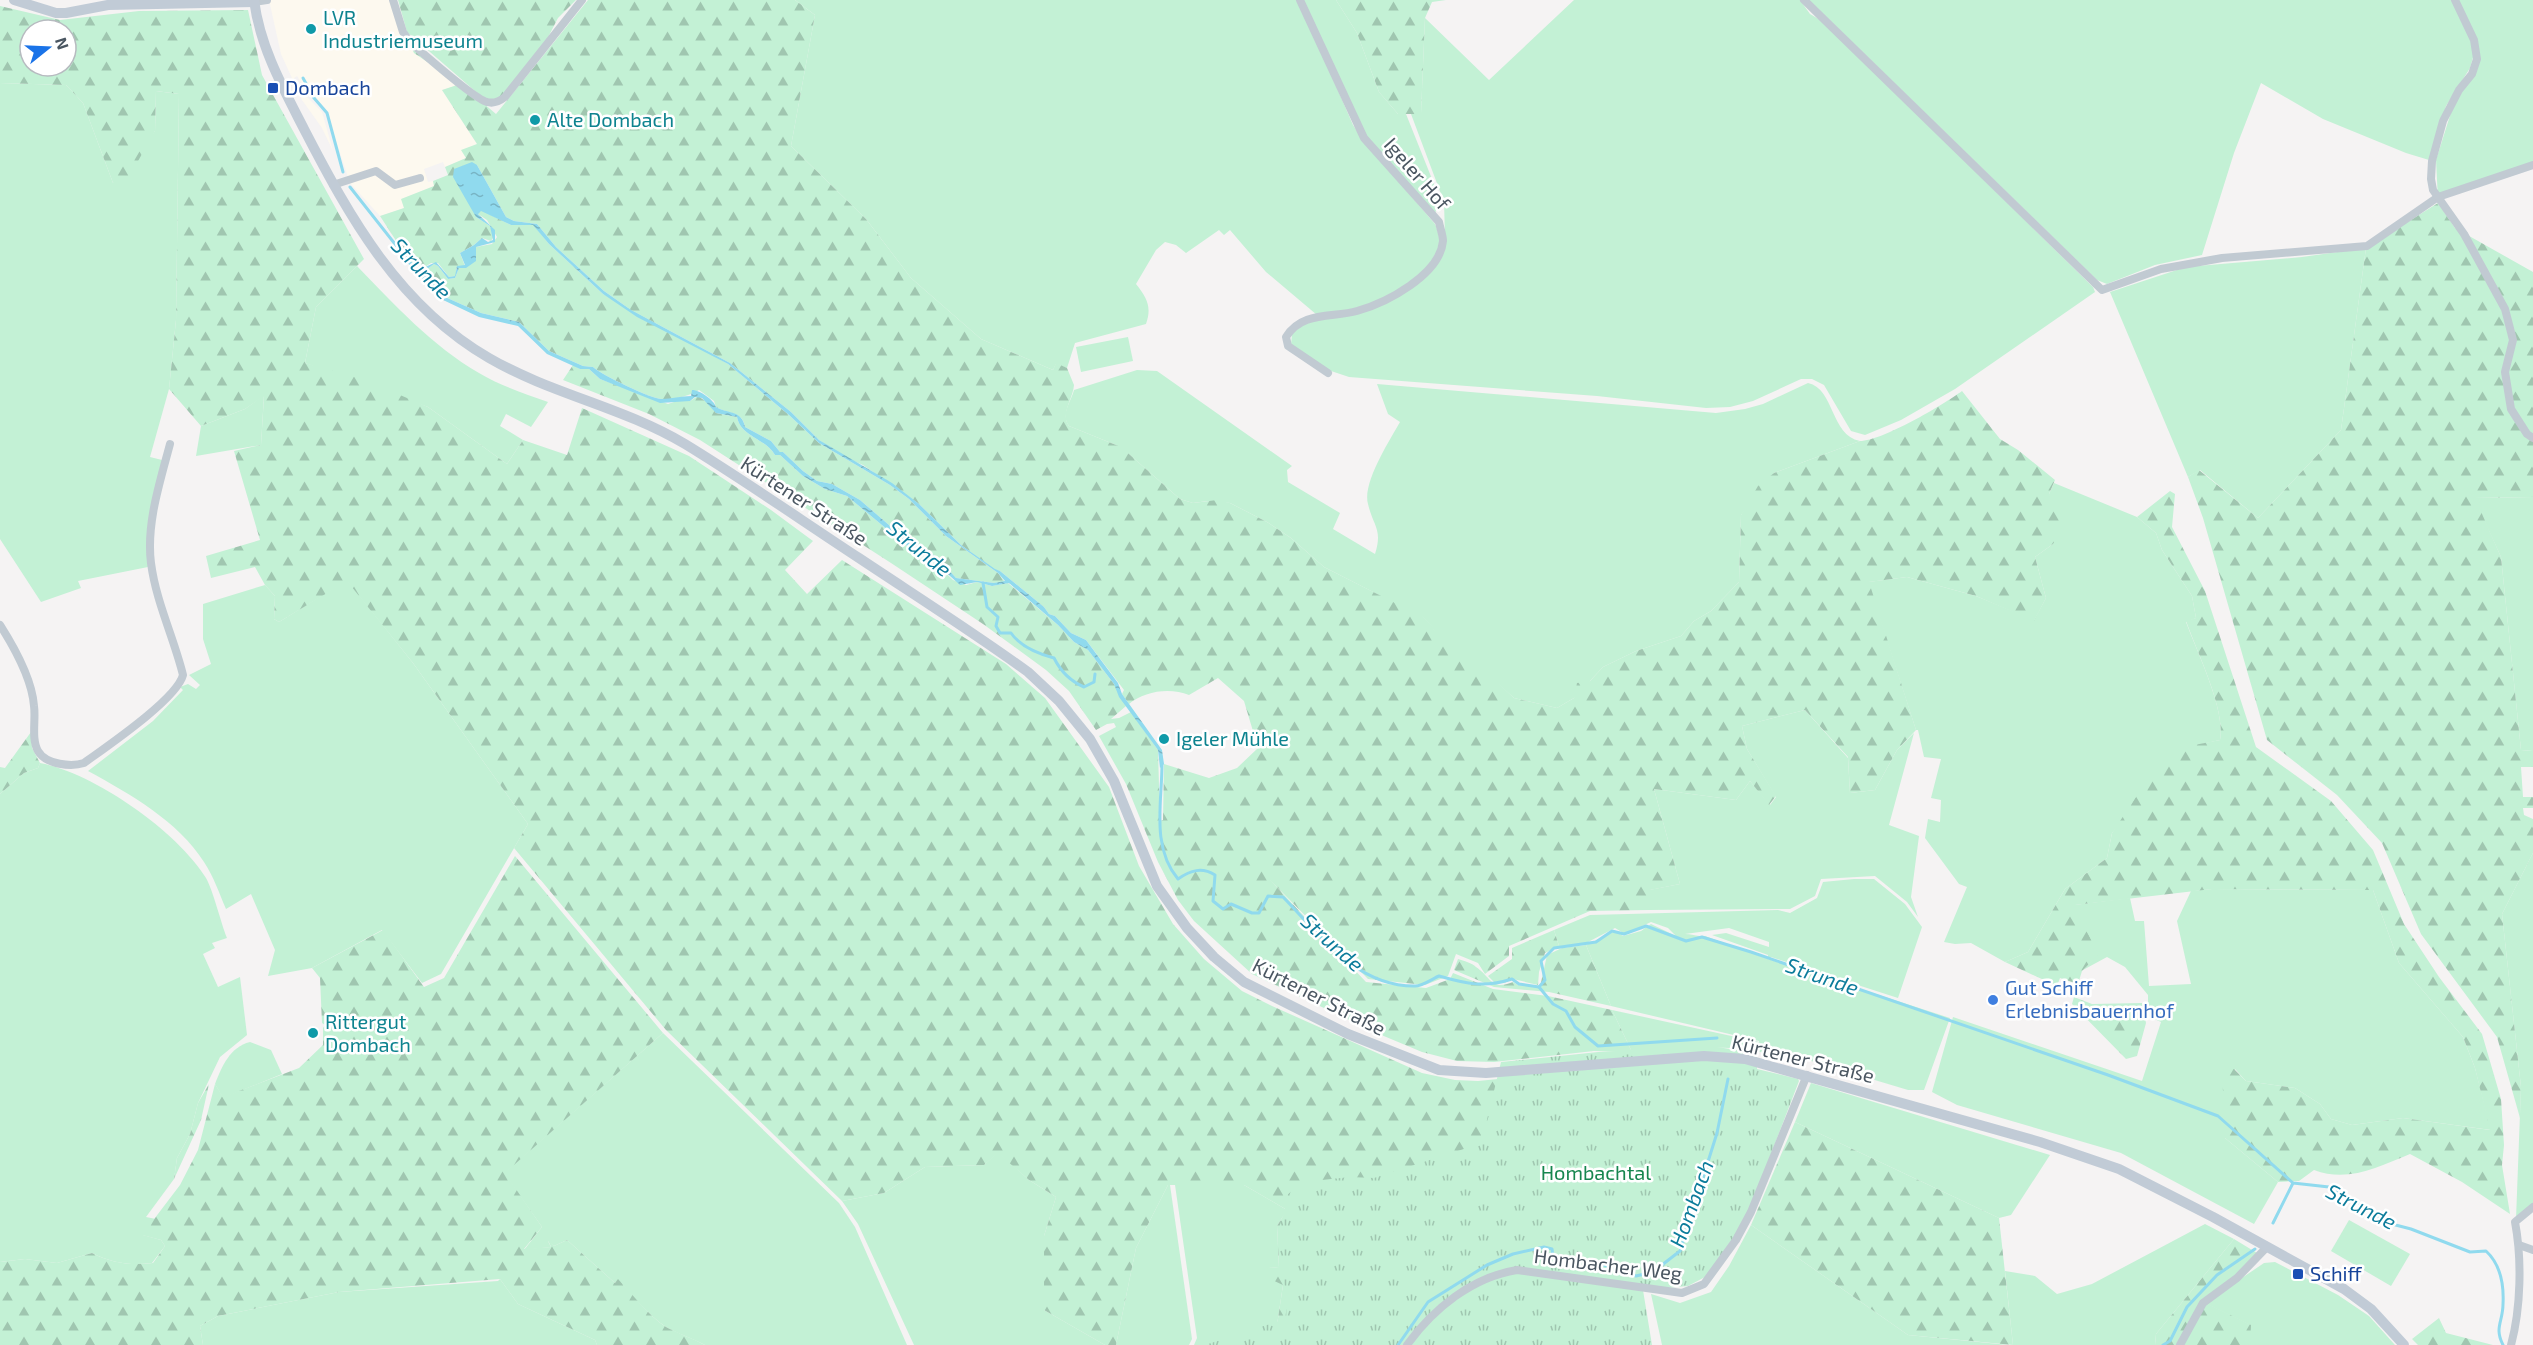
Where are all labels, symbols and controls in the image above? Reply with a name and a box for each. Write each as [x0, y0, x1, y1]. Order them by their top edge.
place label: LVR Industriemuseum [323, 5, 483, 52]
north arrow [18, 18, 78, 78]
marker: LVR Industriemuseum [304, 22, 318, 36]
text: N [52, 35, 74, 52]
place label: Dombach [285, 75, 371, 99]
marker: Dombach [266, 81, 280, 95]
place label: Alte Dombach [547, 107, 674, 131]
marker: Alte Dombach [528, 113, 542, 127]
street label: Igeler Hof [1380, 132, 1456, 215]
water label: Strunde [387, 232, 457, 304]
street label: Kürtener Straße [737, 450, 872, 550]
water label: Strunde [883, 514, 957, 581]
place label: Igeler Mühle [1176, 726, 1289, 750]
marker: Igeler Mühle [1157, 732, 1171, 746]
water label: Strunde [1297, 907, 1369, 976]
street label: Kürtener Straße [1249, 952, 1390, 1040]
water label: Strunde [1783, 952, 1862, 1000]
place label: Gut Schiff Erlebnisbauernhof [2005, 975, 2174, 1022]
marker: Gut Schiff Erlebnisbauernhof [1986, 993, 2000, 1007]
place label: Rittergut Dombach [325, 1009, 411, 1056]
marker: Rittergut Dombach [306, 1026, 320, 1040]
street label: Kürtener Straße [1730, 1029, 1877, 1087]
water label: Hombach [1663, 1157, 1718, 1250]
park label: Hombachtal [1541, 1160, 1651, 1184]
water label: Strunde [2322, 1177, 2401, 1234]
street label: Hombacher Weg [1533, 1243, 1684, 1285]
place label: Schiff [2310, 1261, 2363, 1285]
marker: Schiff [2291, 1267, 2305, 1281]

